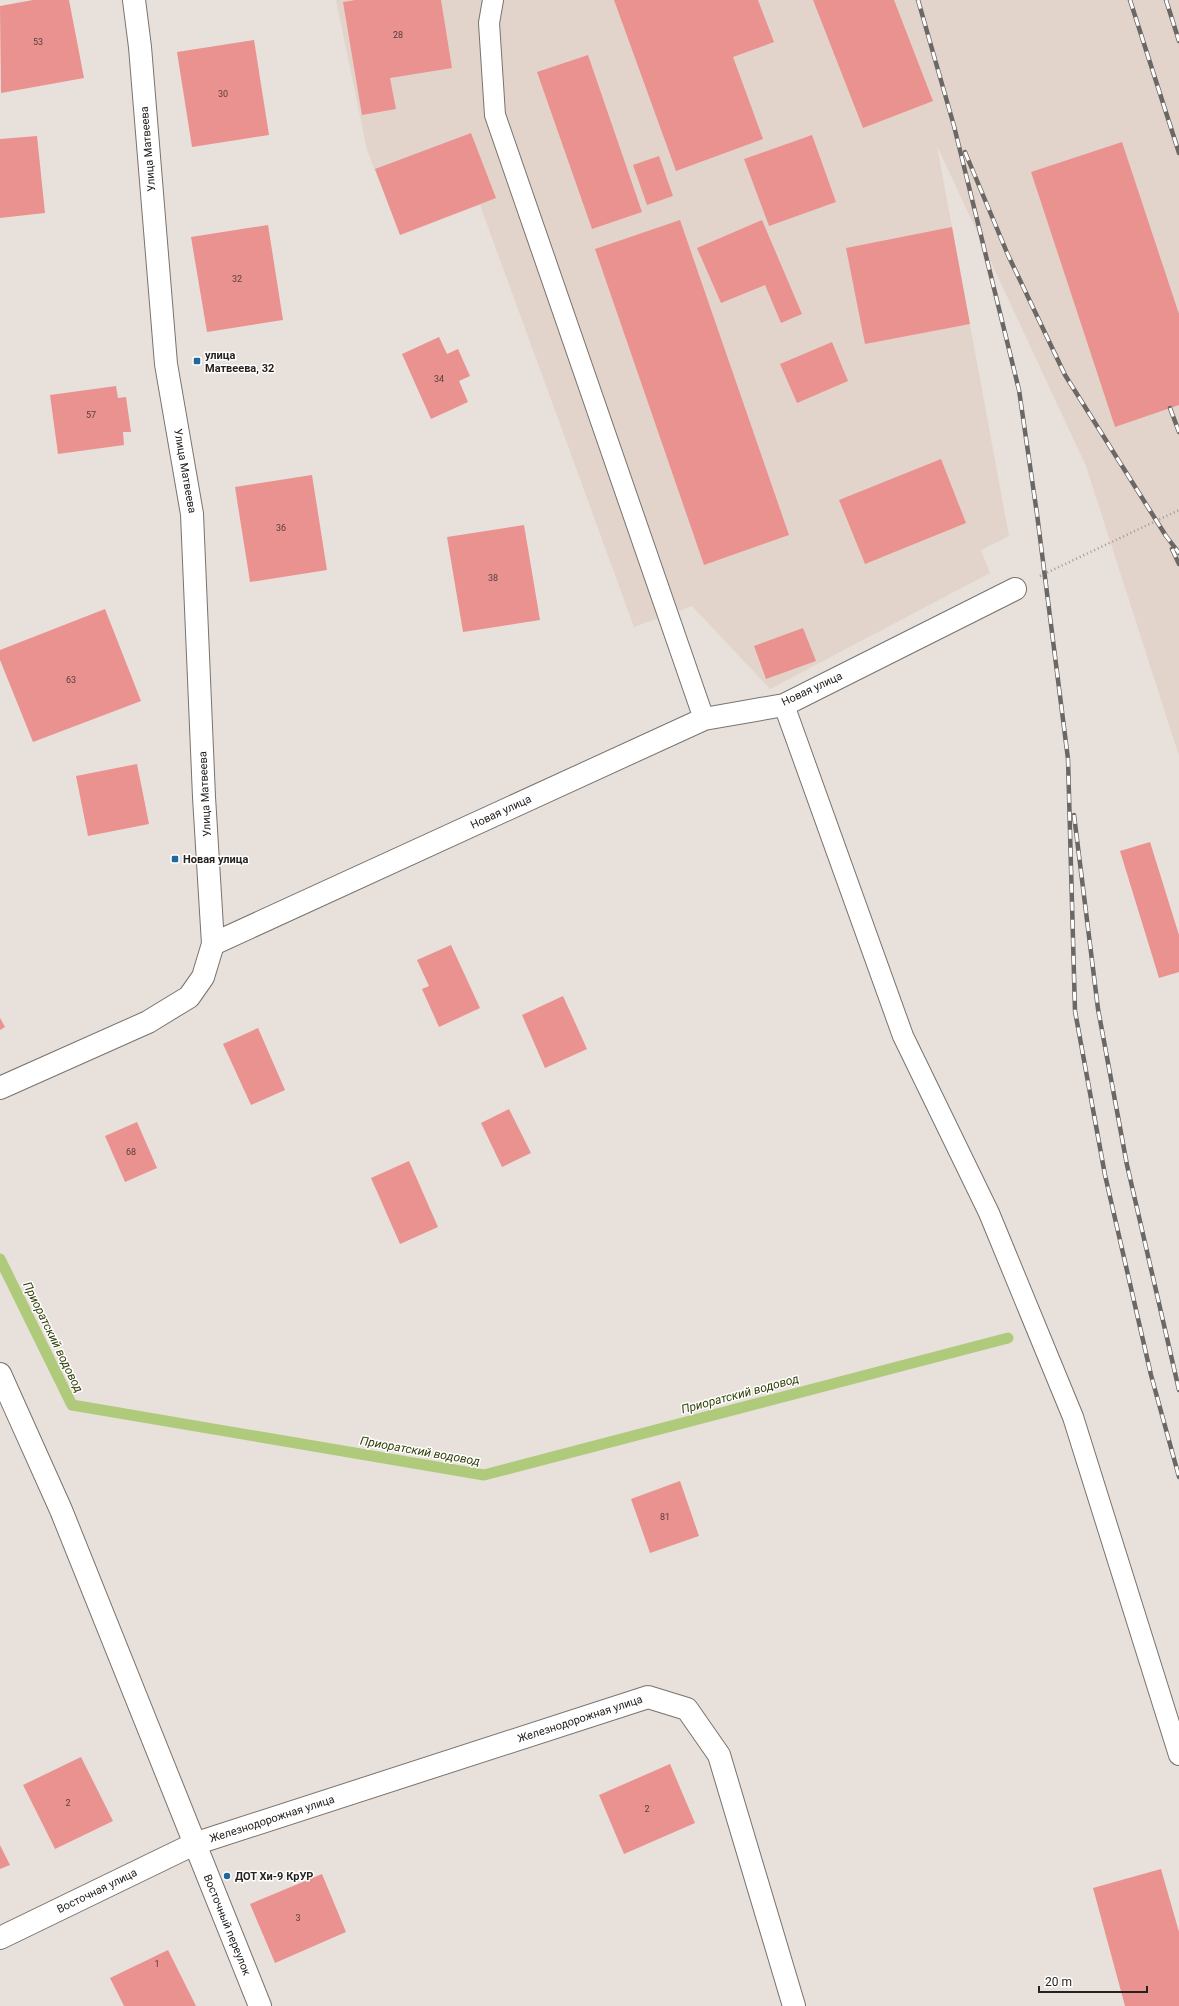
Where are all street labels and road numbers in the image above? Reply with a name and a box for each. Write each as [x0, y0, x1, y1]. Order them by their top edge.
street label: Улица Матвеева [138, 106, 158, 192]
street label: Улица Матвеева [171, 428, 199, 514]
street label: Новая улица [780, 669, 844, 709]
street label: Улица Матвеева [196, 751, 214, 837]
street label: Новая улица [469, 792, 533, 832]
street label: Железнодорожная улица [516, 1693, 644, 1745]
street label: Железнодорожная улица [208, 1793, 336, 1845]
street label: Восточная улица [55, 1866, 139, 1916]
street label: Восточный переулок [201, 1873, 253, 1977]

